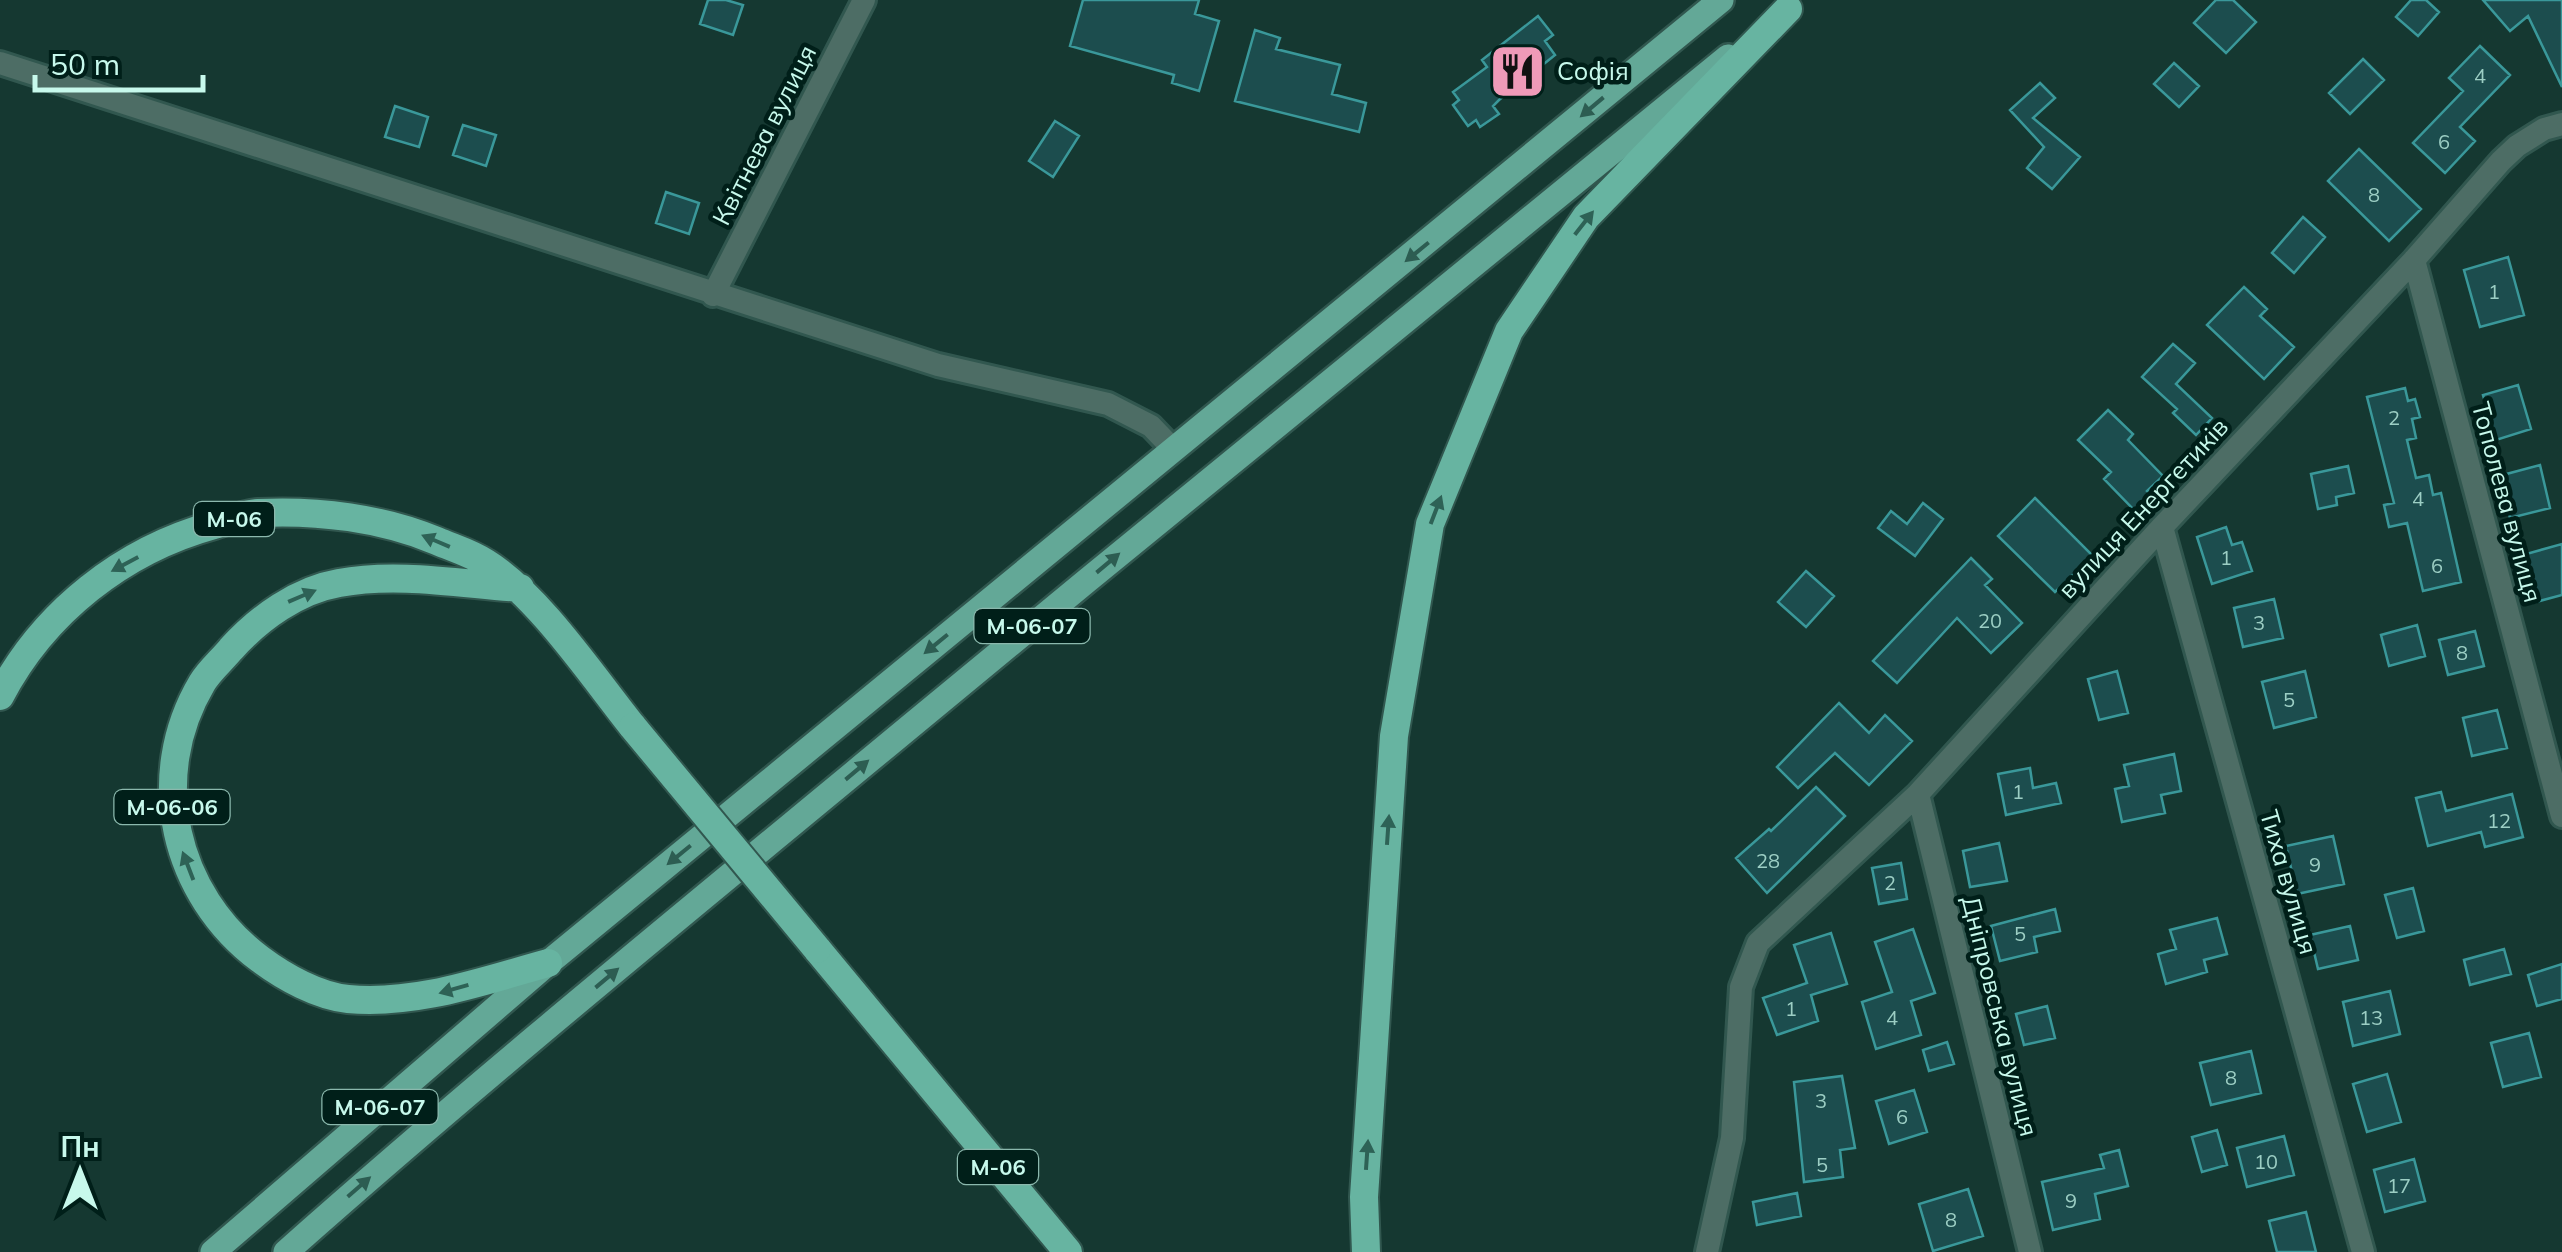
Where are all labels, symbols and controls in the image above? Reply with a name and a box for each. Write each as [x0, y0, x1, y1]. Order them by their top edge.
scale bar [35, 30, 202, 92]
street label: Квітнева вулиця [705, 40, 822, 230]
restaurant icon: Софія [1488, 41, 1548, 101]
text: 50 m [50, 45, 120, 83]
place label: Софія [1557, 55, 1629, 86]
house number: 4 [2474, 63, 2486, 88]
one-way arrow [1580, 96, 1605, 118]
house number: 6 [2438, 129, 2450, 154]
house number: 8 [2368, 182, 2380, 207]
one-way arrow [1573, 210, 1594, 236]
one-way arrow [1404, 241, 1429, 262]
house number: 1 [2488, 279, 2500, 304]
street label: Тополева вулиця [2466, 398, 2549, 606]
house number: 2 [2388, 405, 2400, 430]
street label: вулиця Енергетиків [2051, 411, 2234, 604]
house number: 4 [2412, 486, 2424, 511]
one-way arrow [1429, 494, 1444, 524]
road number: М-06 [194, 502, 274, 536]
one-way arrow [421, 533, 451, 549]
house number: 1 [2220, 545, 2232, 570]
one-way arrow [1095, 553, 1120, 575]
house number: 6 [2431, 553, 2443, 578]
one-way arrow [111, 554, 139, 572]
one-way arrow [288, 588, 318, 604]
house number: 20 [1978, 608, 2002, 633]
road number: М-06-07 [974, 609, 1090, 643]
house number: 3 [2253, 610, 2265, 635]
one-way arrow [923, 633, 948, 654]
house number: 8 [2456, 640, 2468, 665]
house number: 5 [2283, 687, 2295, 712]
one-way arrow [845, 760, 870, 781]
house number: 1 [2012, 779, 2024, 804]
road number: М-06-06 [114, 790, 230, 824]
street label: Тиха вулиця [2254, 806, 2325, 958]
house number: 12 [2487, 808, 2511, 833]
one-way arrow [1380, 814, 1396, 846]
one-way arrow [666, 844, 691, 865]
house number: 28 [1756, 848, 1780, 873]
one-way arrow [180, 851, 195, 881]
house number: 9 [2309, 852, 2321, 877]
house number: 2 [1884, 870, 1896, 895]
street label: Дніпровська вулиця [1956, 892, 2045, 1139]
house number: 5 [2014, 921, 2026, 946]
one-way arrow [594, 967, 619, 989]
one-way arrow [438, 982, 469, 998]
house number: 1 [1785, 996, 1797, 1021]
house number: 4 [1886, 1005, 1898, 1030]
house number: 13 [2359, 1005, 2383, 1030]
house number: 8 [2225, 1065, 2237, 1090]
house number: 3 [1815, 1088, 1827, 1113]
road number: М-06-07 [322, 1090, 438, 1124]
house number: 6 [1896, 1104, 1908, 1129]
north arrow [30, 1122, 130, 1222]
text: Пн [61, 1129, 99, 1164]
one-way arrow [1359, 1138, 1375, 1170]
house number: 10 [2254, 1149, 2278, 1174]
road number: М-06 [958, 1150, 1038, 1184]
house number: 5 [1816, 1152, 1828, 1177]
house number: 17 [2387, 1173, 2411, 1198]
one-way arrow [346, 1177, 371, 1199]
house number: 9 [2065, 1188, 2077, 1213]
house number: 8 [1945, 1207, 1957, 1232]

